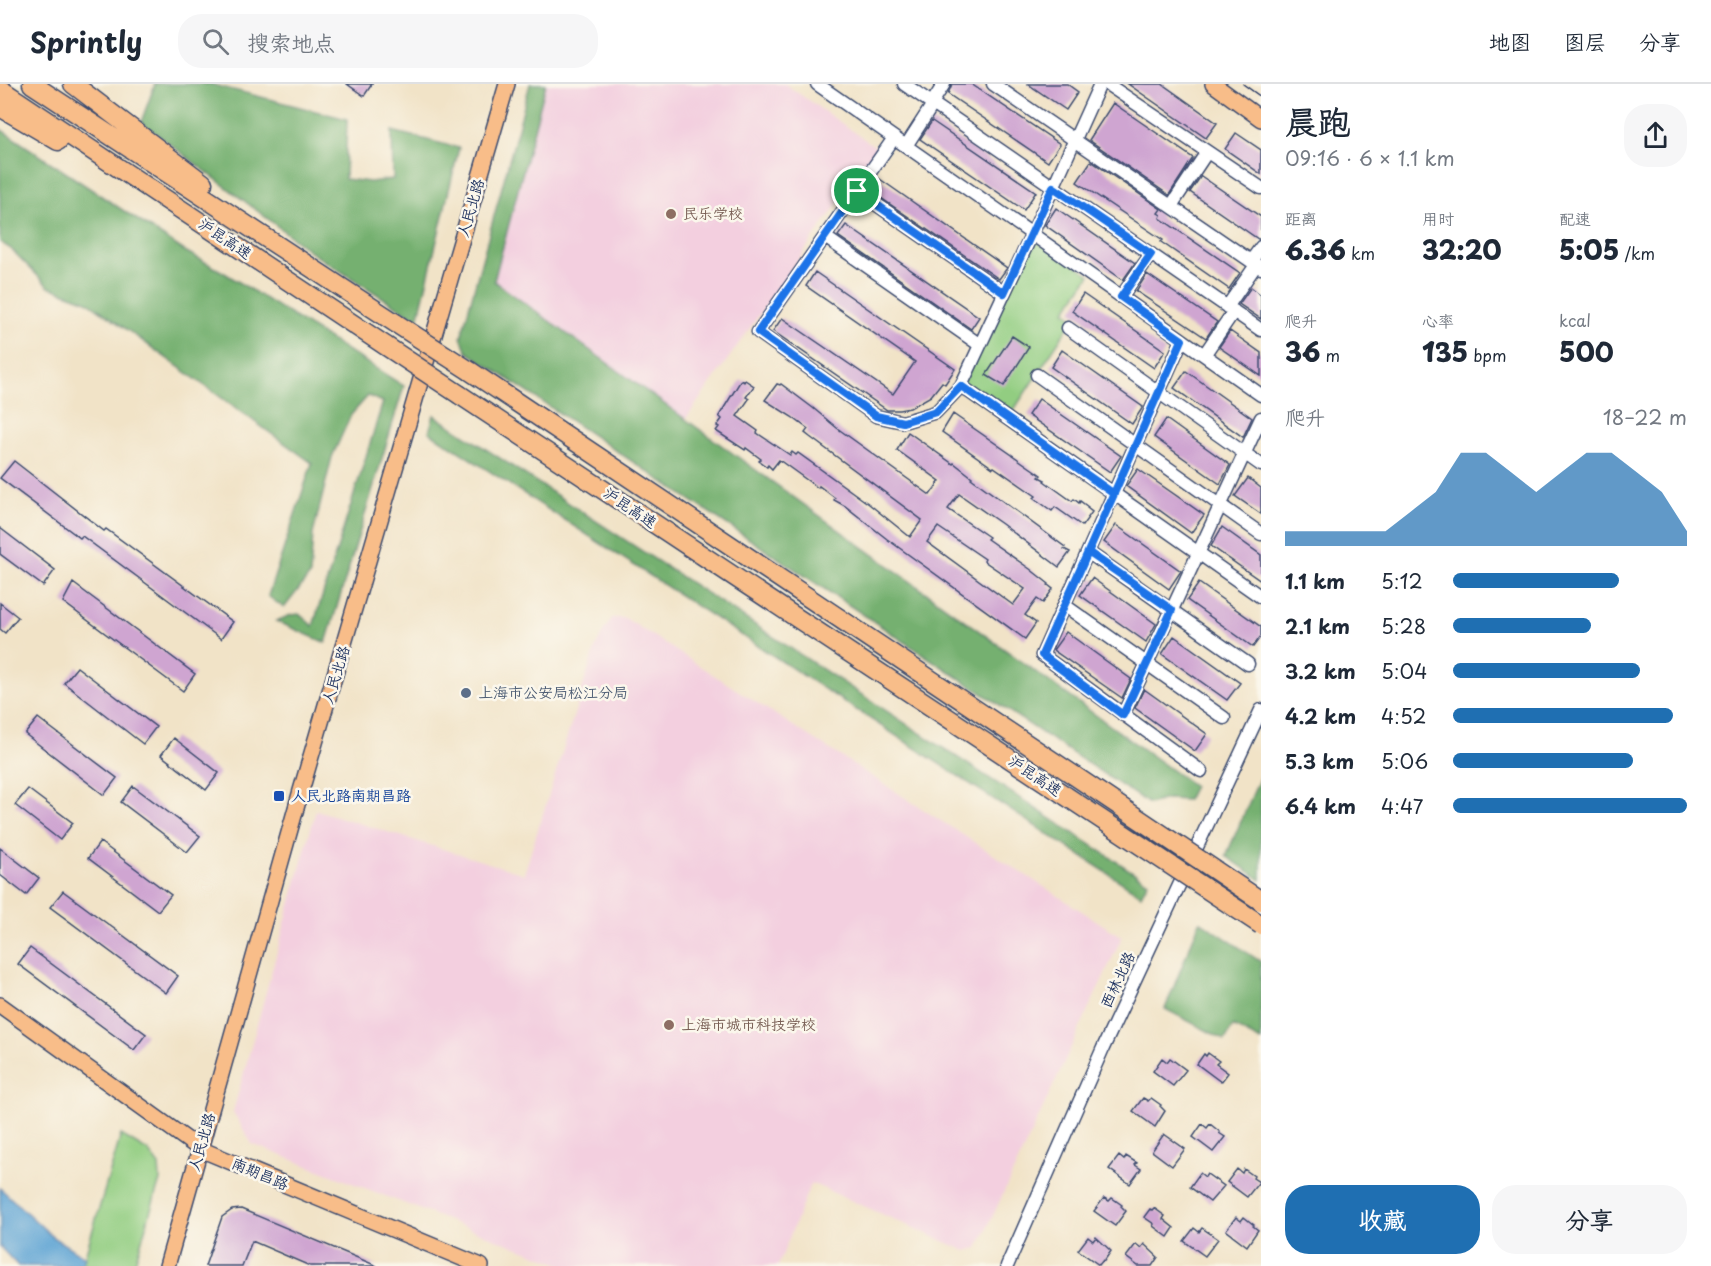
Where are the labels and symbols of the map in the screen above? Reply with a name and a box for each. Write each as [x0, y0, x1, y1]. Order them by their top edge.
pin [831, 165, 882, 216]
street label: 人民北路 [450, 176, 489, 240]
place label: 民乐学校 [683, 201, 743, 224]
marker: 民乐学校 [664, 207, 678, 221]
street label: 沪昆高速 [195, 211, 257, 264]
street label: 沪昆高速 [600, 480, 662, 533]
street label: 人民北路 [315, 643, 354, 707]
place label: 上海市公安局松江分局 [478, 680, 628, 703]
marker: 上海市公安局松江分局 [459, 686, 473, 700]
street label: 沪昆高速 [1005, 748, 1067, 801]
place label: 人民北路南期昌路 [291, 783, 411, 806]
marker: 人民北路南期昌路 [272, 789, 286, 803]
street label: 西林北路 [1094, 947, 1140, 1011]
place label: 上海市城市科技学校 [681, 1012, 816, 1035]
marker: 上海市城市科技学校 [662, 1018, 676, 1032]
street label: 人民北路 [181, 1110, 220, 1174]
street label: 南期昌路 [228, 1150, 293, 1195]

